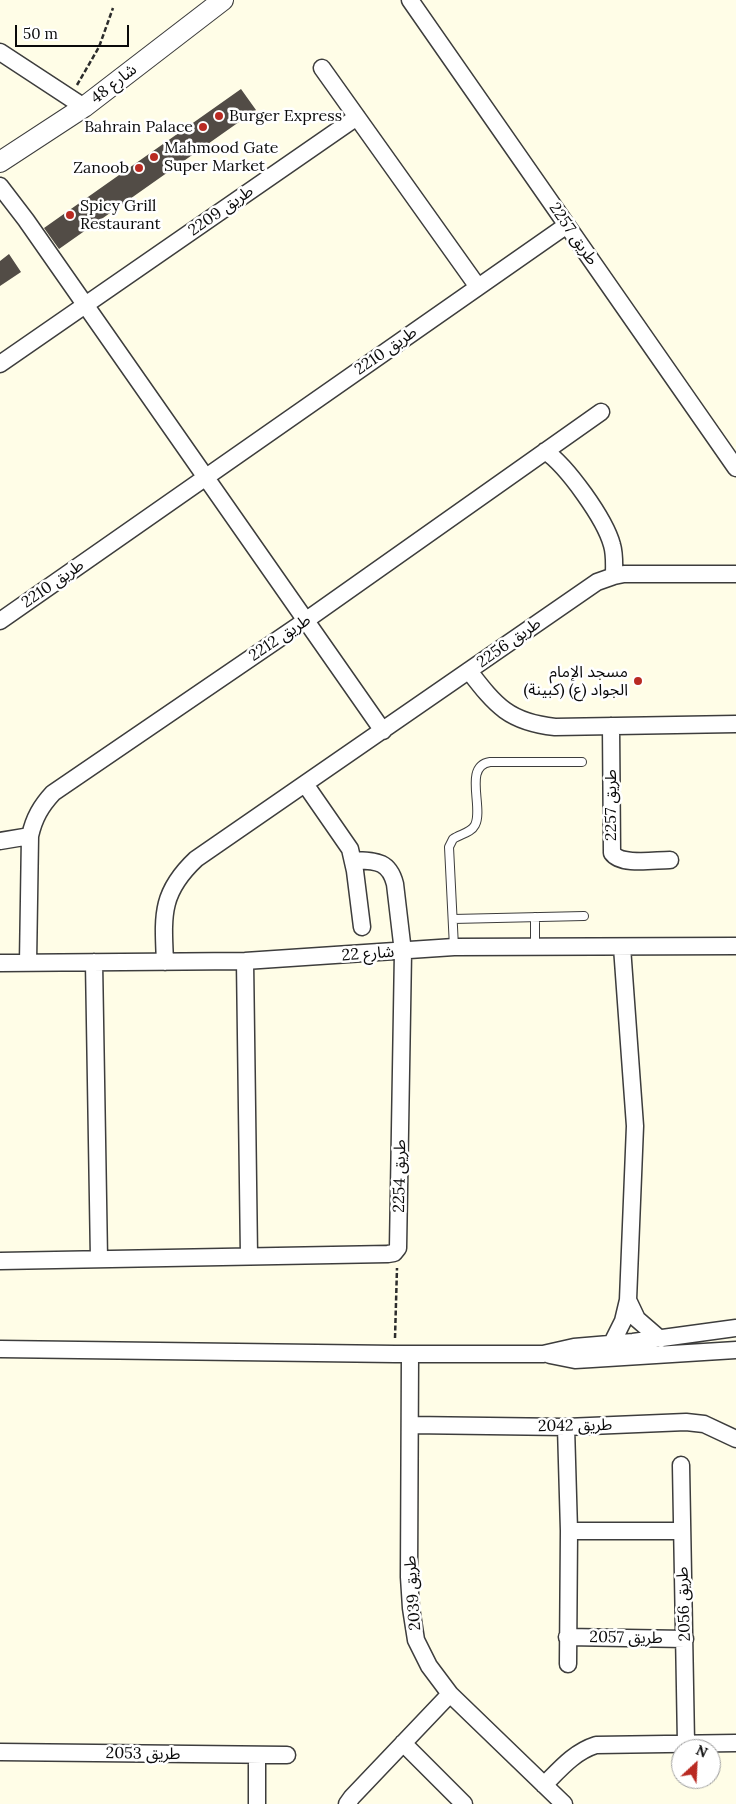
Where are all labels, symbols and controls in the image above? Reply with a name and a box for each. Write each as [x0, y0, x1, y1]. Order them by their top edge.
scale bar [18, 15, 131, 47]
text: 50 m [23, 24, 58, 43]
street label: شارع 48 [87, 60, 141, 108]
place label: Burger Express [229, 106, 342, 126]
marker: Burger Express [213, 110, 225, 122]
place label: Bahrain Palace [84, 117, 193, 137]
marker: Bahrain Palace [197, 121, 209, 133]
place label: Mahmood Gate Super Market [164, 138, 279, 176]
marker: Mahmood Gate Super Market [148, 151, 160, 163]
place label: Zanoob [73, 158, 129, 178]
marker: Zanoob [133, 162, 145, 174]
street label: طريق 2209 [185, 182, 257, 240]
place label: Spicy Grill Restaurant [80, 196, 161, 234]
street label: طريق 2257 [545, 199, 601, 269]
marker: Spicy Grill Restaurant [64, 209, 76, 221]
street label: طريق 2210 [351, 323, 421, 379]
street label: طريق 2210 [18, 556, 88, 612]
street label: طريق 2212 [246, 610, 314, 666]
street label: طريق 2256 [473, 614, 545, 672]
place label: مسجد الإمام الجواد (ع) (كبينة) [523, 662, 628, 700]
marker: مسجد الإمام الجواد (ع) (كبينة) [632, 675, 644, 687]
street label: طريق 2257 [601, 769, 621, 841]
street label: شارع 22 [341, 943, 395, 965]
street label: طريق 2254 [390, 1139, 410, 1213]
street label: طريق 2042 [538, 1416, 612, 1436]
street label: طريق 2039 [401, 1555, 425, 1631]
street label: طريق 2056 [673, 1566, 695, 1642]
street label: طريق 2057 [589, 1628, 663, 1648]
north arrow [671, 1739, 721, 1789]
text: N [693, 1741, 711, 1762]
street label: طريق 2053 [105, 1744, 181, 1764]

